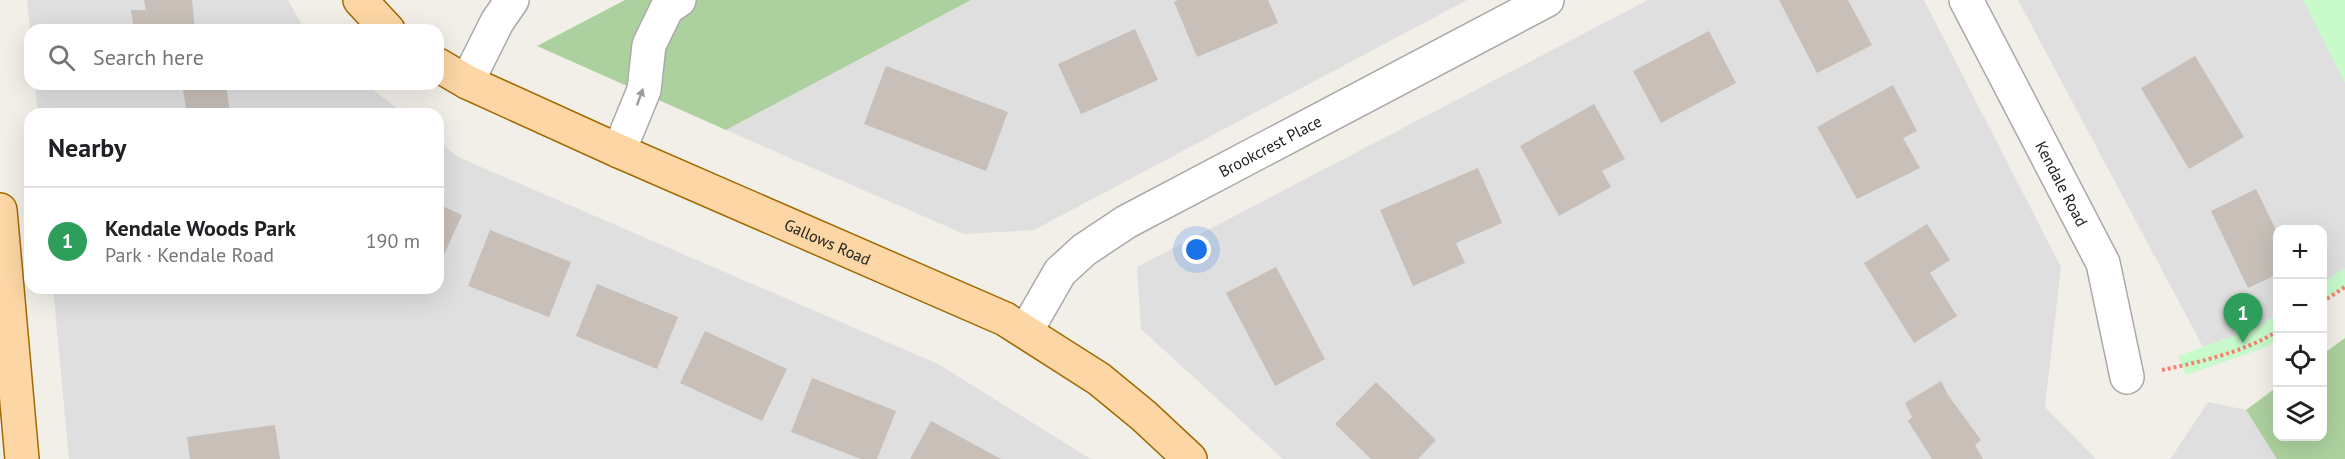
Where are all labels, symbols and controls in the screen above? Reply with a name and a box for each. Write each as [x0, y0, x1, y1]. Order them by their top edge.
search box [24, 24, 444, 90]
icon: search [45, 41, 78, 74]
text: Search here [93, 43, 204, 71]
one-way arrow [636, 88, 646, 106]
street label: Brookcrest Place [1215, 111, 1325, 181]
text: Nearby [48, 131, 126, 164]
street label: Kendale Road [2031, 138, 2092, 230]
text: Kendale Woods Park [105, 214, 296, 242]
street label: Gallows Road [781, 214, 874, 269]
map controls [2273, 225, 2327, 441]
button: + [2273, 225, 2327, 279]
text: 1 [62, 228, 73, 254]
text: 190 m [366, 228, 420, 254]
your location [1182, 235, 1211, 264]
text: Park · Kendale Road [105, 242, 274, 268]
button: − [2273, 279, 2327, 333]
pin: 1 [2224, 294, 2262, 343]
button: locate [2273, 333, 2327, 387]
button: layers [2273, 387, 2327, 441]

